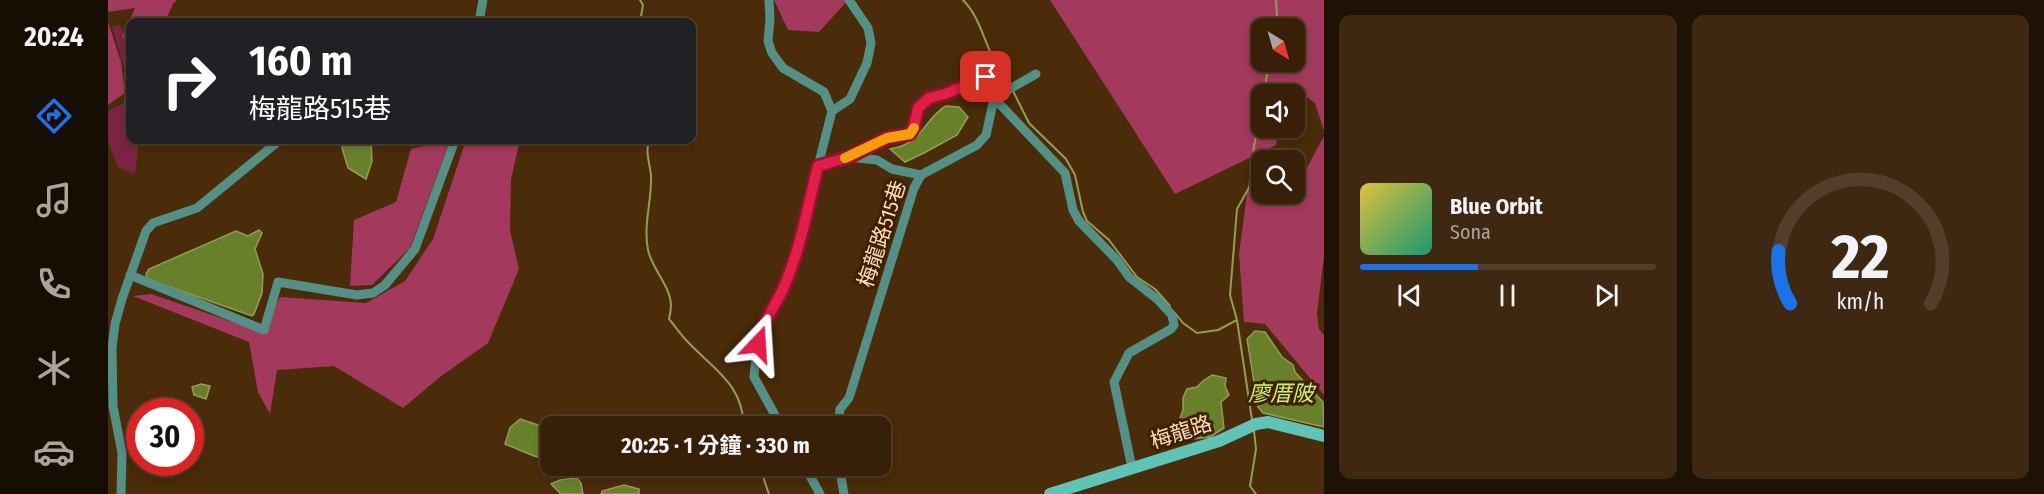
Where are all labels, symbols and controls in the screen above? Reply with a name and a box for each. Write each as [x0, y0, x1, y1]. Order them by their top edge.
north arrow [1251, 18, 1305, 72]
map controls [1251, 18, 1305, 204]
text: 20:24 [24, 21, 84, 53]
text: 160 m [249, 36, 352, 86]
icon: right [150, 42, 228, 120]
pin [960, 51, 1011, 102]
icon: arrive [969, 60, 1002, 93]
button: sound [1251, 84, 1305, 138]
text: 梅龍路515巷 [249, 93, 391, 125]
icon: directions [33, 95, 75, 137]
button: search [1251, 150, 1305, 204]
street label: 梅龍路515巷 [853, 177, 911, 291]
icon: music [33, 179, 75, 221]
text: Blue Orbit [1450, 193, 1543, 220]
text: Sona [1450, 220, 1491, 244]
text: 22 [1830, 220, 1889, 295]
icon: phone [33, 263, 75, 305]
icon: previous [1393, 279, 1426, 312]
icon: pause [1491, 279, 1524, 312]
icon: next [1590, 279, 1623, 312]
text: km/h [1836, 289, 1884, 315]
position arrow [726, 312, 790, 376]
icon: climate [33, 347, 75, 389]
water label: 廖厝陂 [1248, 380, 1317, 407]
speed limit sign: 30 [126, 398, 204, 476]
street label: 梅龍路 [1147, 410, 1215, 454]
icon: car [33, 431, 75, 473]
text: 20:25 · 1 分鐘 · 330 m [621, 432, 810, 459]

